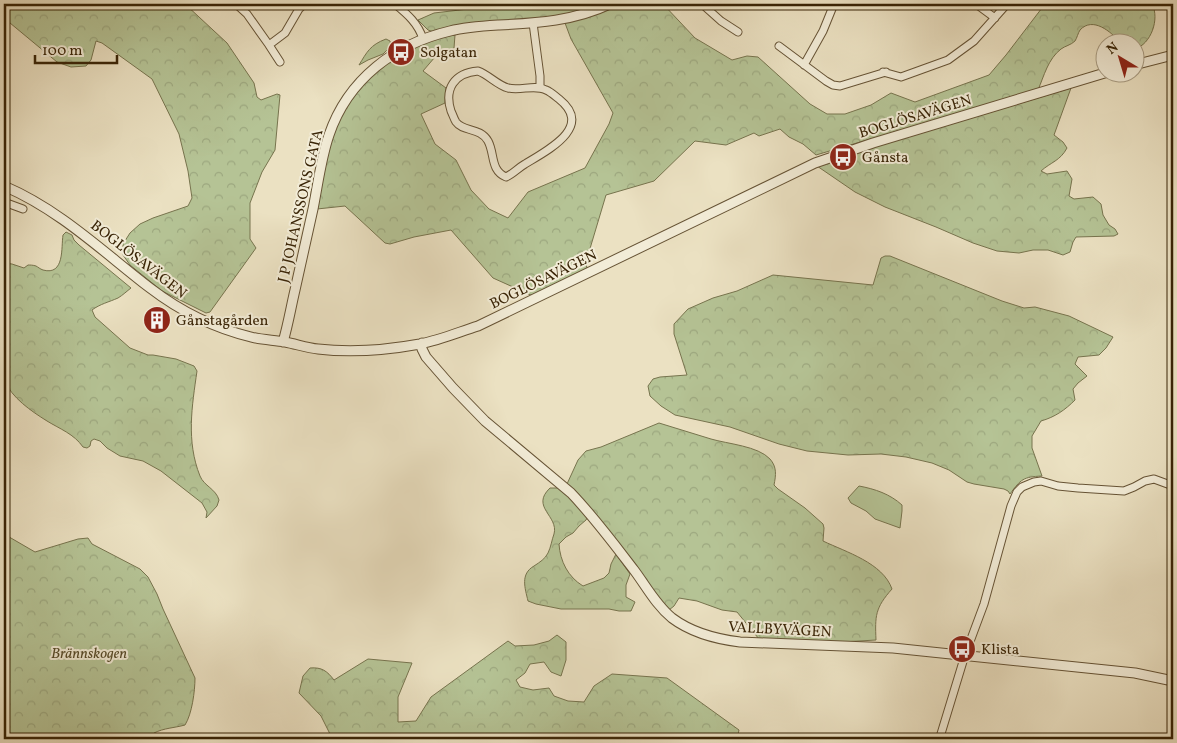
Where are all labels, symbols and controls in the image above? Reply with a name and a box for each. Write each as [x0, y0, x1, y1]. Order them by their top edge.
scale bar [35, 32, 118, 64]
north arrow [1094, 32, 1144, 82]
bus stop icon: Solgatan [386, 37, 416, 67]
text: N [1103, 38, 1123, 60]
text: 100 m [42, 41, 82, 62]
place label: Solgatan [420, 43, 477, 64]
street label: BOGLÖSAVÄGEN [856, 90, 974, 145]
street label: J P JOHANSSONS GATA [274, 127, 329, 285]
bus stop icon: Gånsta [828, 142, 858, 172]
place label: Gånsta [862, 148, 909, 169]
street label: BOGLÖSAVÄGEN [86, 216, 191, 304]
street label: BOGLÖSAVÄGEN [487, 245, 601, 315]
building icon: Gånstagården [142, 305, 172, 335]
place label: Gånstagården [176, 311, 269, 332]
street label: VALLBYVÄGEN [728, 617, 832, 644]
bus stop icon: Klista [947, 634, 977, 664]
place label: Klista [981, 640, 1019, 661]
park label: Brännskogen [51, 644, 127, 665]

